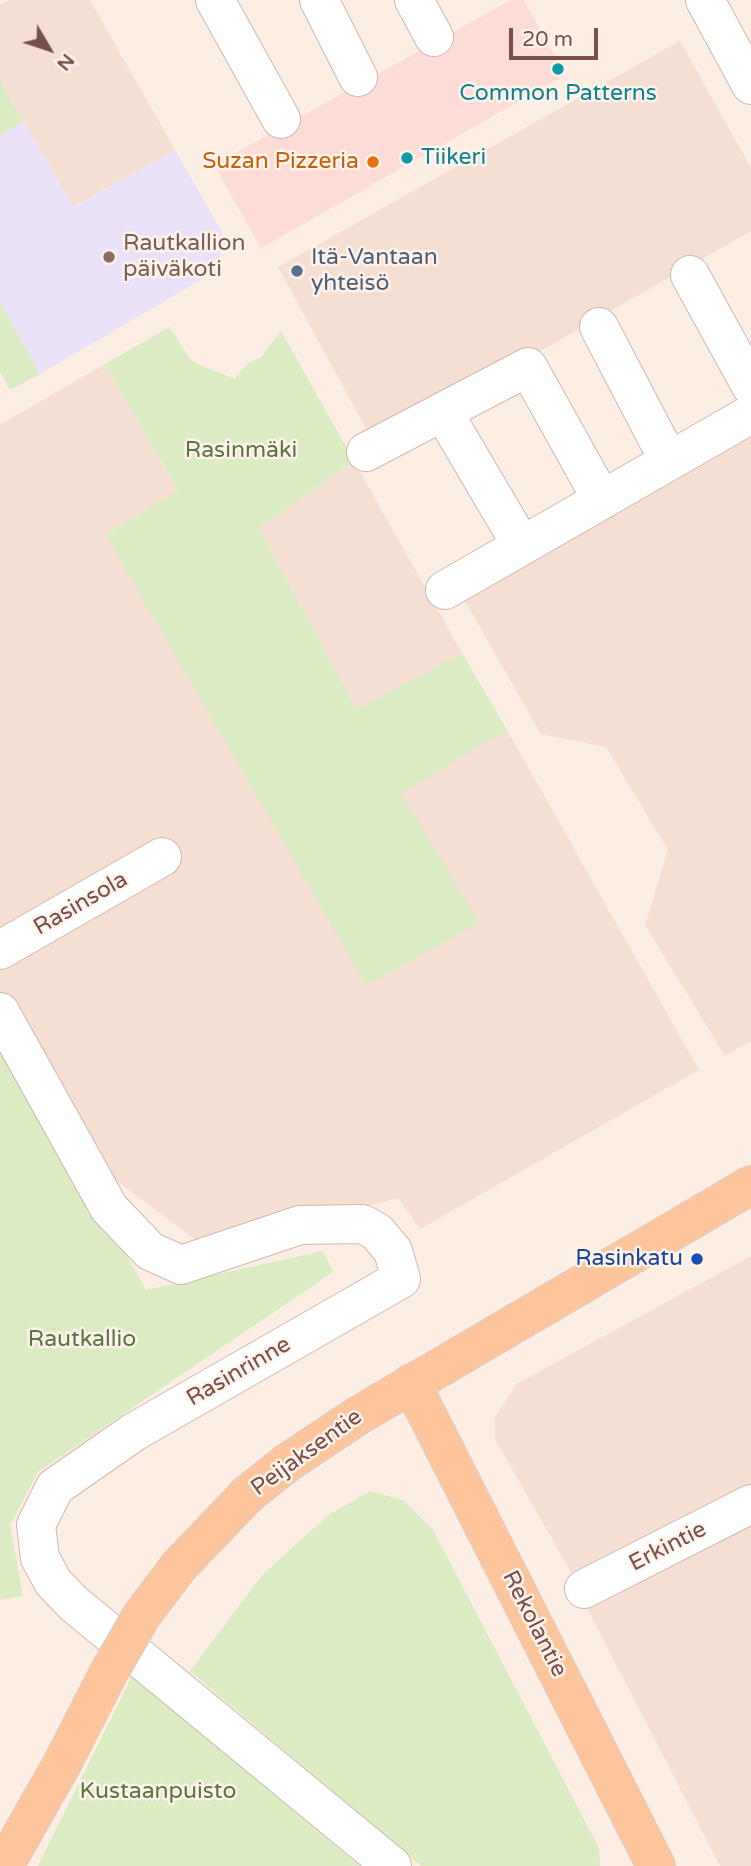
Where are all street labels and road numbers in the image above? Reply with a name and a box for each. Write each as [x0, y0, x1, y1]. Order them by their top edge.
street label: Rasinsola [29, 866, 133, 942]
street label: Rasinrinne [182, 1331, 296, 1413]
street label: Peijaksentie [246, 1404, 368, 1502]
street label: Erkintie [625, 1516, 711, 1578]
street label: Rekolantie [495, 1566, 573, 1682]

